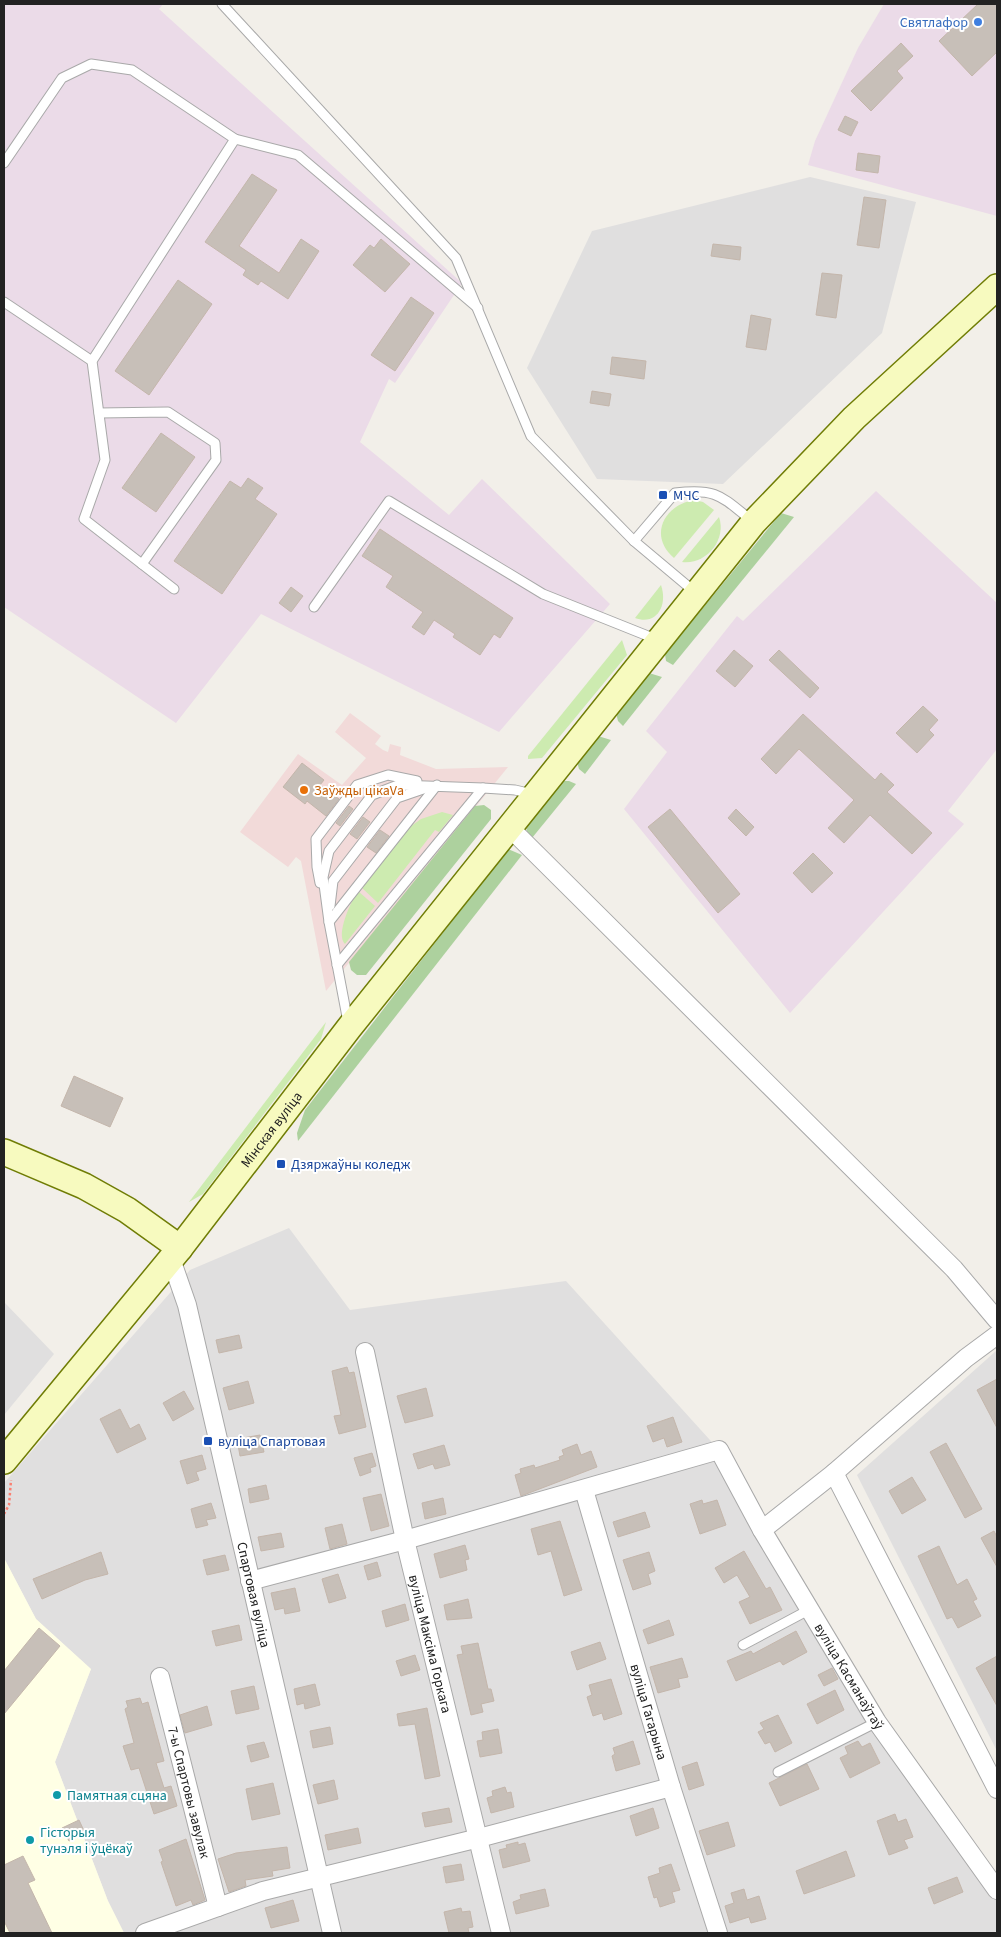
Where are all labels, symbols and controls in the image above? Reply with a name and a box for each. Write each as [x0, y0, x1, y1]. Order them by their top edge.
place label: Святлафор [900, 13, 968, 33]
marker: Святлафор [972, 16, 984, 28]
place label: МЧС [673, 486, 700, 506]
marker: МЧС [657, 489, 669, 501]
place label: Заўжды цікаVа [314, 781, 404, 801]
marker: Заўжды цікаVа [298, 784, 310, 796]
street label: Мінская вуліца [236, 1088, 308, 1172]
place label: Дзяржаўны коледж [291, 1155, 411, 1175]
marker: Дзяржаўны коледж [275, 1158, 287, 1170]
place label: вуліца Спартовая [218, 1432, 326, 1452]
marker: вуліца Спартовая [202, 1435, 214, 1447]
street label: Спартовая вуліца [231, 1540, 275, 1650]
street label: вуліца Максіма Горкага [403, 1573, 456, 1715]
street label: вуліца Касманаўтаў [809, 1620, 889, 1734]
street label: вуліца Гагарына [624, 1661, 672, 1762]
street label: 7-ы Спартовы завулак [162, 1724, 214, 1861]
place label: Памятная сцяна [67, 1786, 167, 1806]
marker: Памятная сцяна [51, 1789, 63, 1801]
place label: Гісторыя тунэля і ўцёкаў [40, 1823, 133, 1859]
marker: Гісторыя тунэля і ўцёкаў [24, 1834, 36, 1846]

